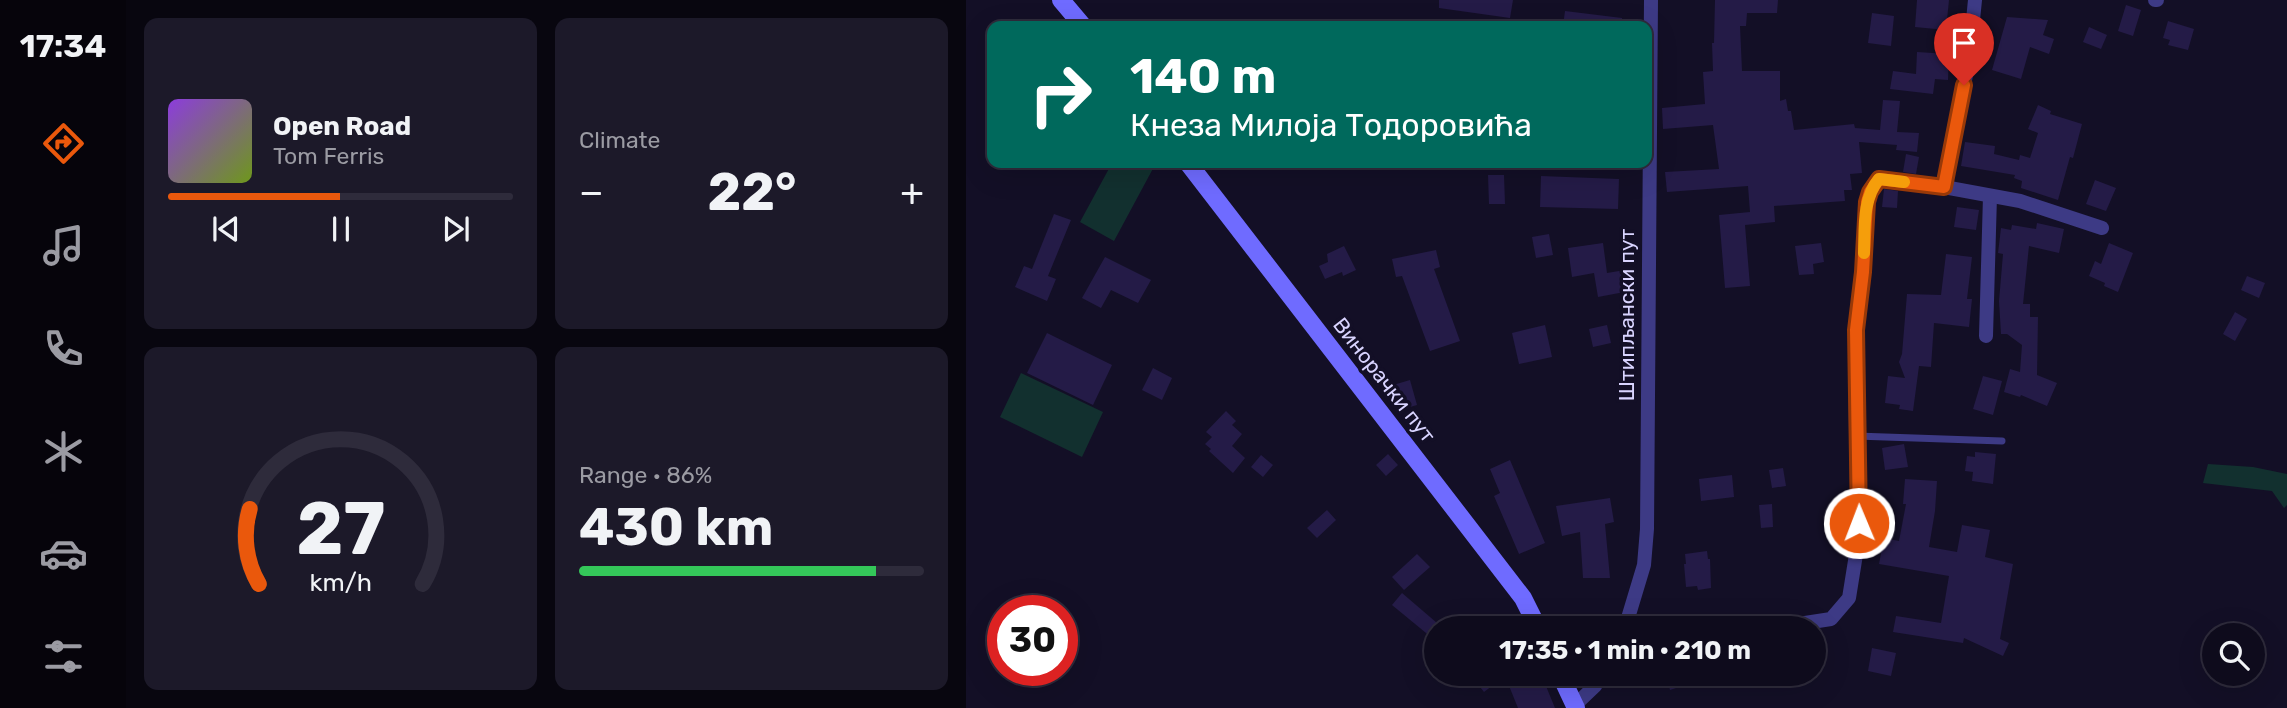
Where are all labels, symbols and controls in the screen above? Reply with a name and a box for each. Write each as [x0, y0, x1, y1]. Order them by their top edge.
pin [1934, 13, 1994, 85]
icon: arrive [1945, 24, 1983, 62]
text: 17:34 [20, 27, 106, 65]
text: 140 m [1130, 47, 1276, 105]
icon: right [1015, 49, 1106, 140]
text: Кнеза Милоја Тодоровића [1130, 106, 1532, 144]
text: Open Road [273, 111, 411, 142]
icon: directions [39, 119, 88, 168]
text: Climate [579, 126, 660, 154]
text: Tom Ferris [273, 142, 384, 170]
text: 22° [708, 161, 797, 223]
text: − [579, 169, 604, 215]
text: + [900, 169, 924, 215]
icon: previous [207, 210, 245, 248]
icon: pause [322, 210, 360, 248]
icon: next [437, 210, 475, 248]
icon: music [39, 221, 88, 270]
street label: Штипљански пут [1614, 229, 1639, 401]
street label: Винорачки пут [1328, 312, 1441, 447]
icon: phone [39, 324, 88, 373]
icon: climate [39, 427, 88, 476]
text: Range · 86% [579, 461, 712, 489]
position arrow [1822, 486, 1896, 560]
text: 27 [296, 487, 385, 573]
text: 430 km [579, 496, 773, 558]
icon: car [39, 529, 88, 578]
text: km/h [309, 568, 372, 597]
speed limit sign: 30 [987, 595, 1078, 686]
map controls [2202, 623, 2265, 686]
button: search [2202, 623, 2265, 686]
icon: filters [39, 632, 88, 681]
text: 17:35 · 1 min · 210 m [1499, 635, 1751, 666]

